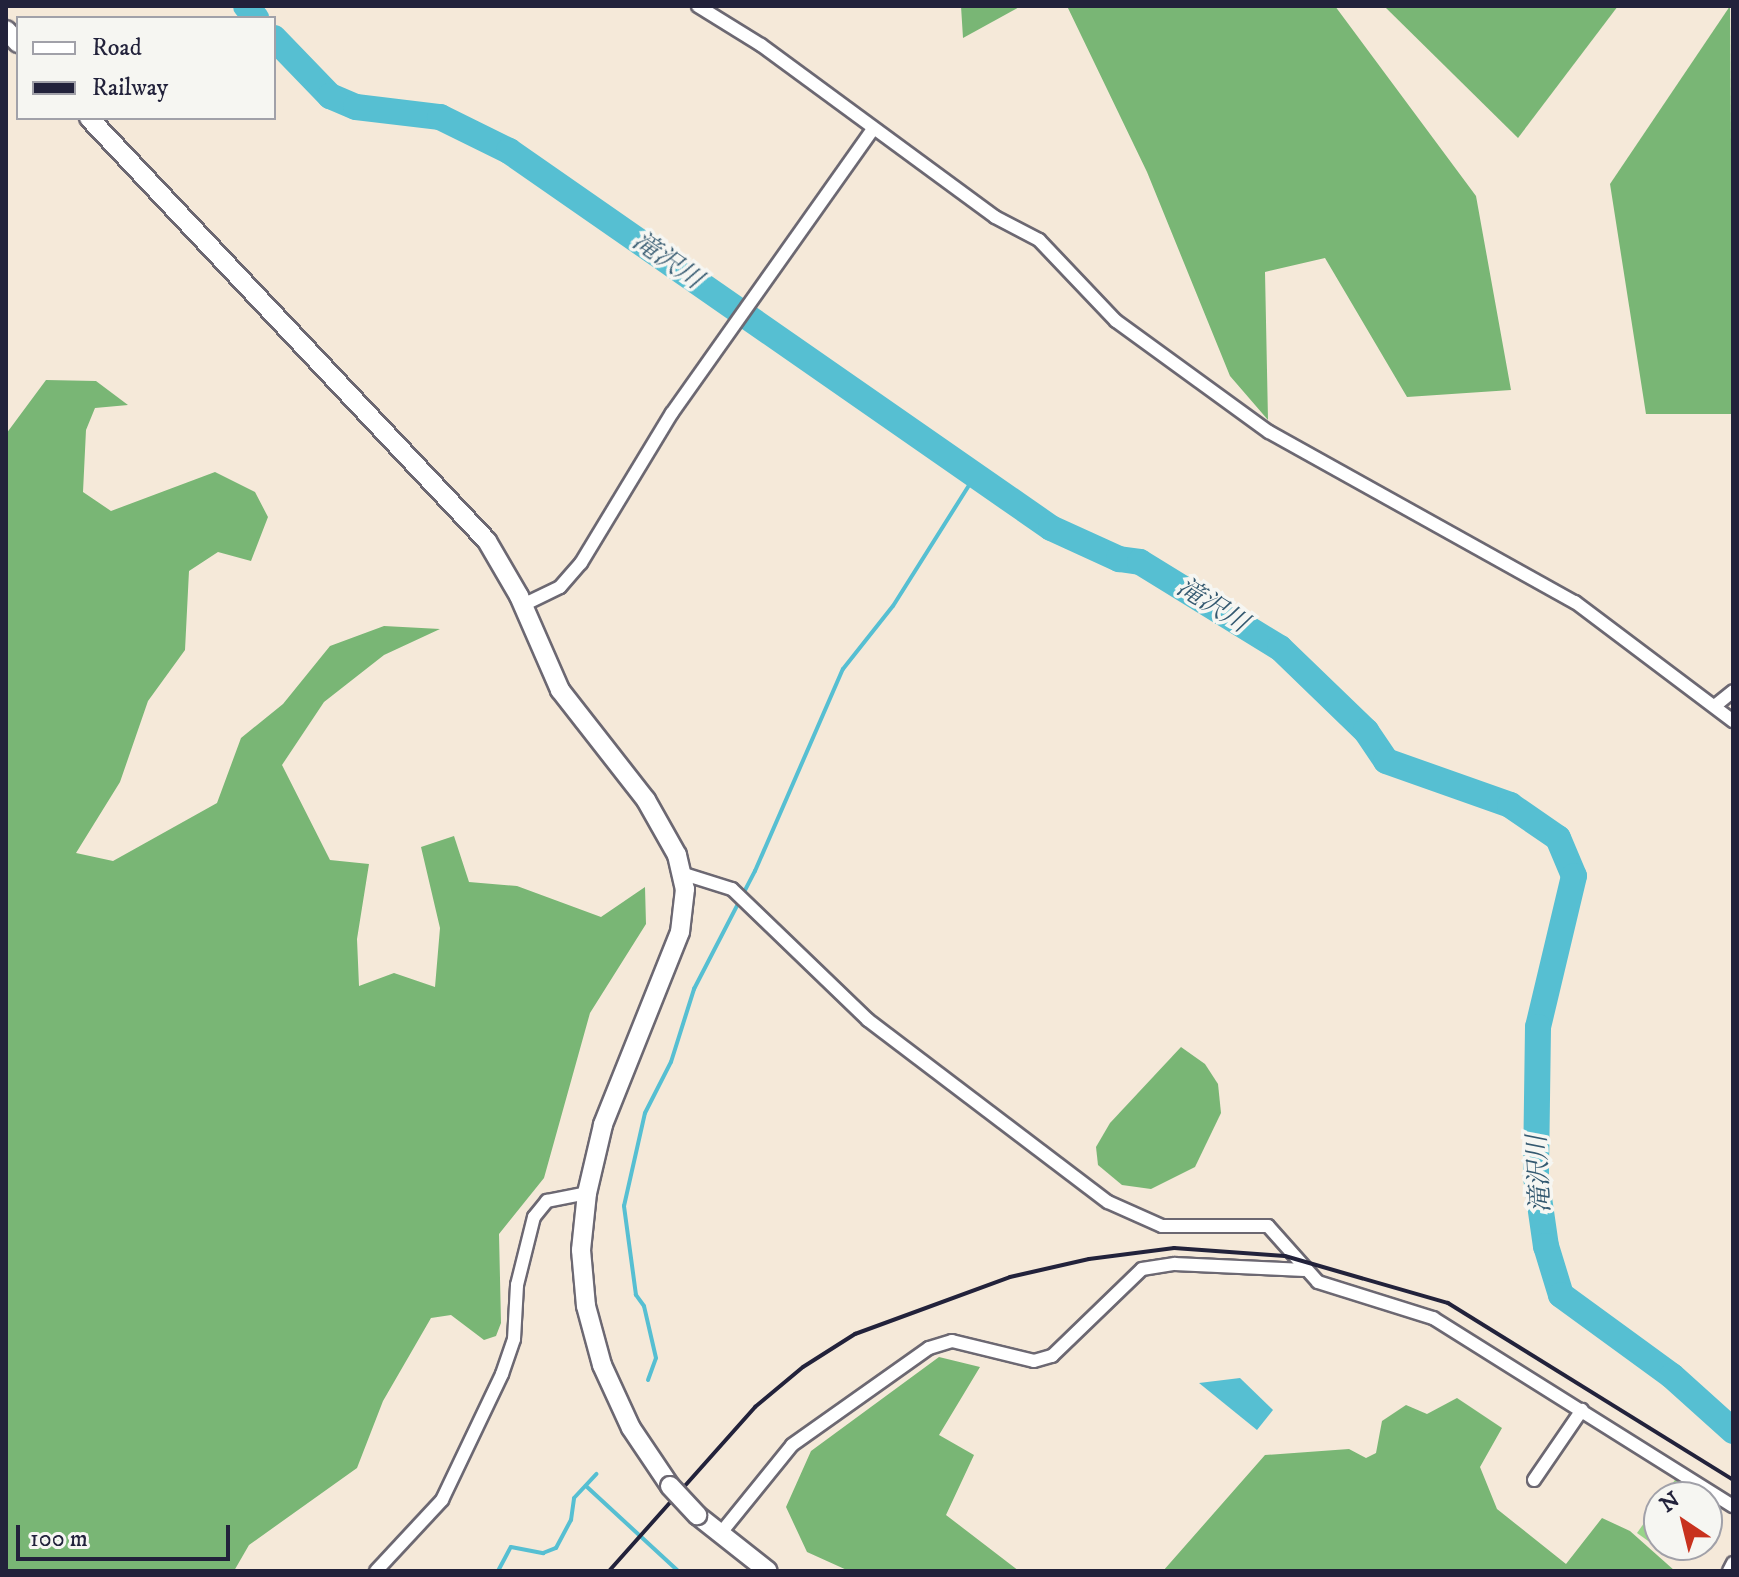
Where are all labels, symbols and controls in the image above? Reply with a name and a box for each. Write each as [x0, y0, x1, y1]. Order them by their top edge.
legend [16, 16, 276, 120]
text: Road [92, 33, 142, 63]
text: Railway [92, 73, 168, 103]
water label: 滝沢川 [626, 226, 708, 296]
water label: 滝沢川 [1171, 572, 1253, 640]
water label: 滝沢川 [1522, 1134, 1558, 1214]
north arrow [1643, 1481, 1723, 1561]
text: N [1655, 1486, 1685, 1519]
scale bar [20, 1509, 234, 1559]
text: 100 m [30, 1524, 88, 1554]

